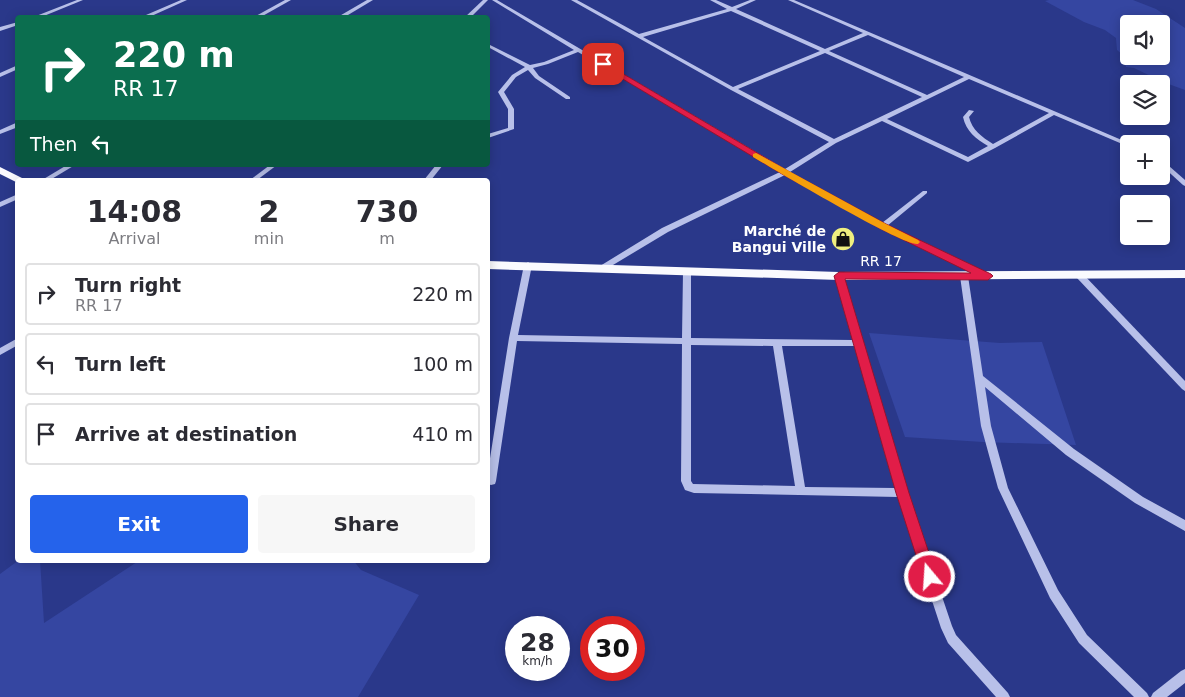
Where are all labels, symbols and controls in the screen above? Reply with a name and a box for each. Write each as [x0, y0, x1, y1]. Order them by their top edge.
map controls [1120, 15, 1170, 245]
button: sound [1120, 15, 1170, 65]
icon: right [30, 35, 95, 100]
text: 220 m [113, 35, 235, 75]
pin [582, 43, 624, 85]
icon: arrive [589, 50, 617, 78]
button: layers [1120, 75, 1170, 125]
text: RR 17 [113, 76, 179, 101]
icon: left [87, 130, 115, 158]
text: Then [30, 133, 77, 155]
button: + [1120, 135, 1170, 185]
text: 14:08 [87, 194, 182, 229]
text: 2 [258, 194, 279, 229]
text: 730 [356, 194, 418, 229]
button: − [1120, 195, 1170, 245]
place label: Marché de Bangui Ville [732, 223, 826, 255]
shop icon: Marché de Bangui Ville [830, 226, 856, 252]
text: Arrival [108, 229, 160, 248]
text: min [254, 229, 284, 248]
text: m [379, 229, 395, 248]
street label: RR 17 [860, 253, 902, 269]
text: Turn right [75, 274, 181, 296]
icon: right [32, 280, 60, 308]
text: 220 m [412, 283, 473, 305]
text: RR 17 [75, 296, 123, 315]
icon: left [32, 350, 60, 378]
text: Turn left [75, 353, 166, 375]
text: 100 m [412, 353, 473, 375]
icon: arrive [32, 420, 60, 448]
text: Arrive at destination [75, 423, 297, 445]
text: 410 m [412, 423, 473, 445]
button: Exit [30, 495, 248, 553]
button: Share [258, 495, 475, 553]
position arrow [903, 550, 955, 602]
speed limit sign: 30 [580, 616, 645, 681]
text: 28 [520, 628, 555, 657]
text: km/h [522, 654, 553, 668]

